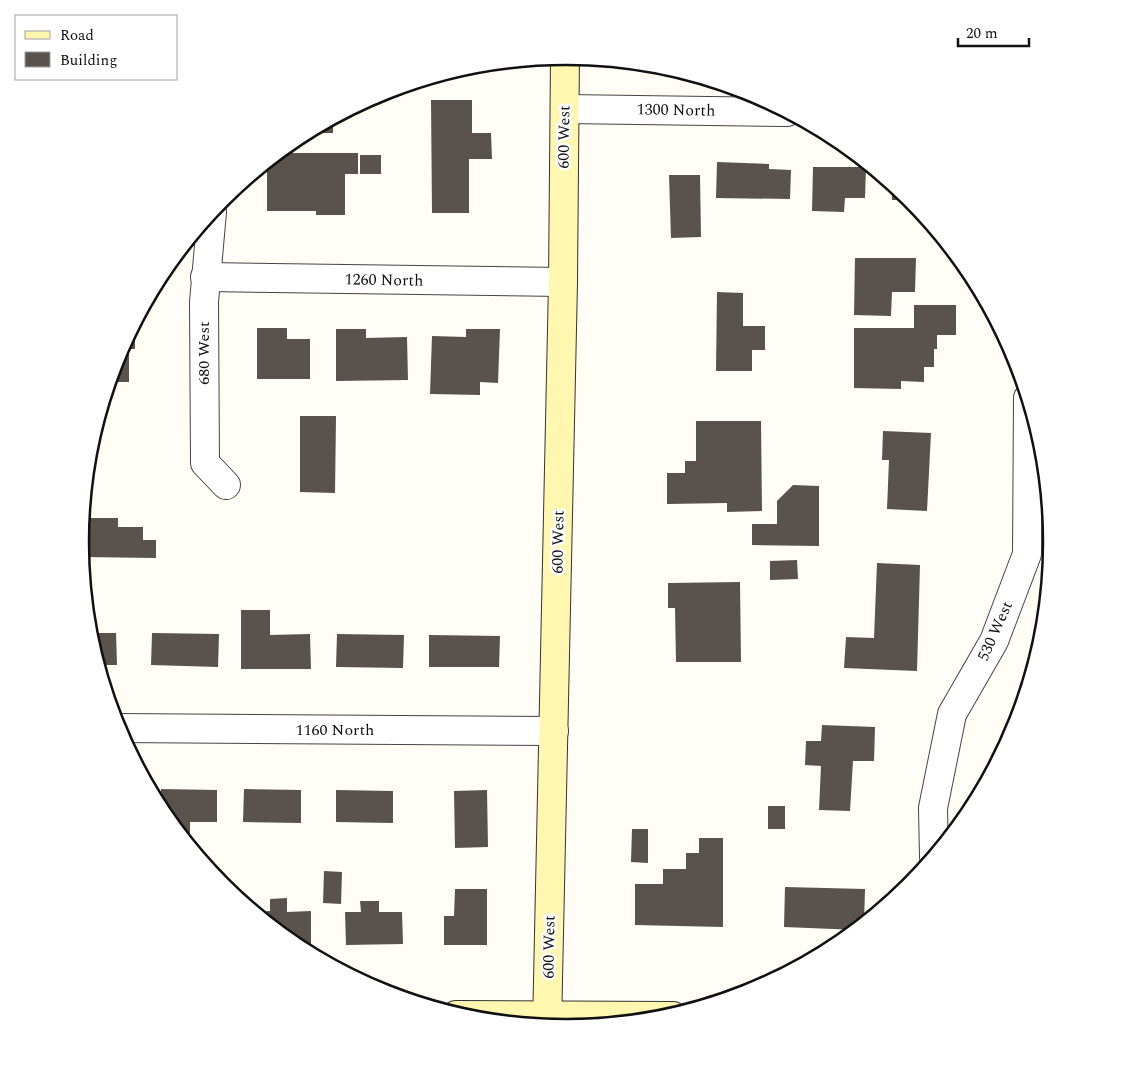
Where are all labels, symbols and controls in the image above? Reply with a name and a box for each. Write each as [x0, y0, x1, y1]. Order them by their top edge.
legend [15, 15, 178, 80]
scale bar [958, 15, 1029, 47]
text: 20 m [966, 22, 998, 45]
text: Road [60, 24, 94, 47]
text: Building [60, 49, 117, 72]
street label: 1300 North [636, 97, 716, 123]
street label: 600 West [551, 105, 577, 169]
street label: 1260 North [344, 267, 424, 293]
street label: 680 West [192, 321, 216, 385]
street label: 600 West [545, 510, 571, 574]
street label: 530 West [971, 597, 1019, 665]
street label: 1160 North [296, 718, 374, 742]
street label: 600 West [536, 915, 562, 979]

